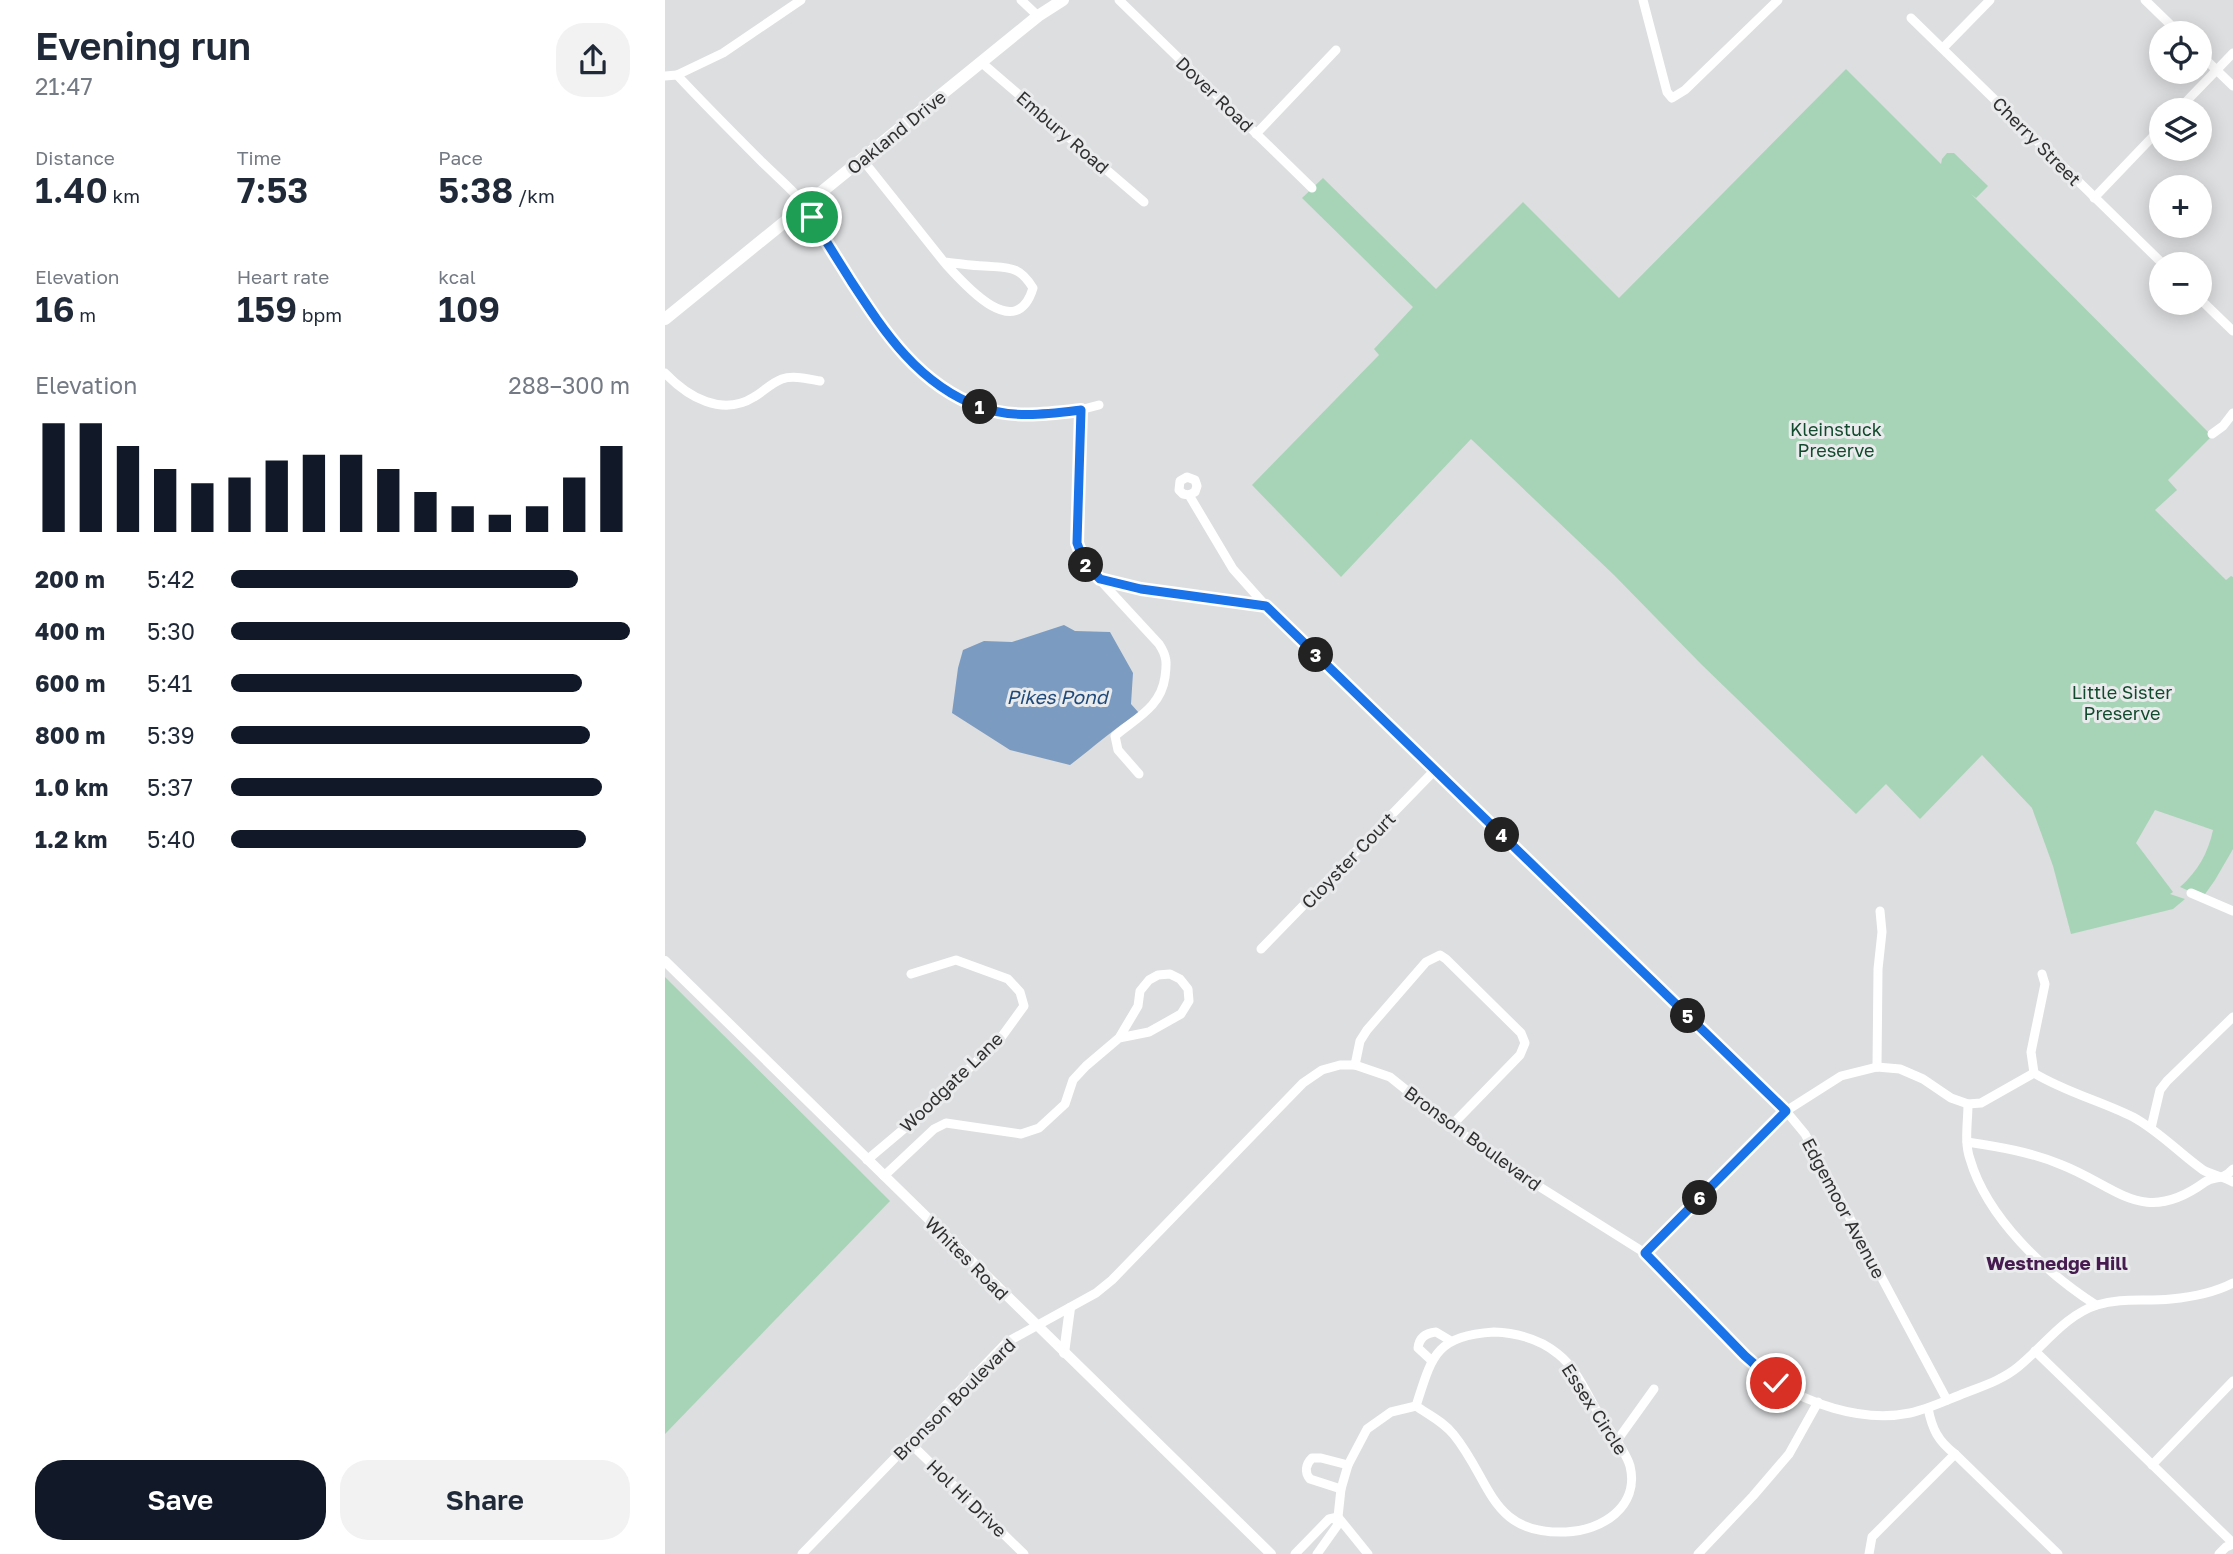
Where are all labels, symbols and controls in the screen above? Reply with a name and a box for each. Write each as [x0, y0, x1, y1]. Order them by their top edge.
map controls [2149, 21, 2212, 315]
button: locate [2149, 21, 2212, 84]
text: Evening run [35, 23, 251, 68]
button: share [556, 23, 630, 97]
street label: Dover Road [1172, 52, 1258, 136]
text: 21:47 [35, 72, 93, 100]
street label: Oakland Drive [842, 85, 950, 179]
street label: Embury Road [1012, 86, 1114, 178]
street label: Cherry Street [1988, 92, 2086, 190]
button: layers [2149, 98, 2212, 161]
text: Distance [35, 146, 115, 169]
text: Time [237, 146, 281, 169]
text: Pace [438, 146, 483, 169]
text: 1.40 [35, 169, 108, 211]
text: 7:53 [237, 169, 309, 211]
text: 5:38 [438, 169, 513, 211]
button: + [2149, 175, 2212, 238]
text: km [108, 184, 140, 207]
text: /km [513, 184, 555, 207]
pin [782, 187, 842, 247]
icon: arrive [793, 198, 831, 236]
button: − [2149, 252, 2212, 315]
text: Elevation [35, 265, 120, 288]
text: Heart rate [237, 265, 329, 288]
text: kcal [438, 265, 476, 288]
text: 16 [35, 288, 74, 330]
text: 159 [237, 288, 297, 330]
text: 109 [438, 288, 500, 330]
text: m [74, 303, 96, 326]
text: bpm [297, 303, 342, 326]
text: Elevation [35, 371, 137, 399]
text: 288–300 m [508, 371, 630, 399]
pin: 1 [963, 390, 997, 424]
text: 1 [975, 395, 984, 418]
park label: Kleinstuck Preserve [1790, 418, 1882, 461]
pin: 2 [1069, 548, 1103, 582]
text: 2 [1080, 553, 1091, 576]
text: 200 m [35, 565, 105, 593]
text: 5:42 [147, 565, 195, 593]
text: 400 m [35, 617, 105, 645]
text: 5:30 [147, 617, 195, 645]
pin: 3 [1299, 638, 1333, 672]
text: 3 [1310, 643, 1321, 666]
text: 600 m [35, 669, 105, 697]
text: 5:41 [147, 669, 192, 697]
park label: Little Sister Preserve [2072, 681, 2172, 724]
water label: Pikes Pond [1007, 685, 1110, 708]
text: 800 m [35, 721, 106, 749]
text: 5:39 [147, 721, 195, 749]
text: 1.0 km [35, 773, 108, 801]
text: 5:37 [147, 773, 193, 801]
street label: Cloyster Court [1296, 807, 1400, 913]
pin: 4 [1485, 818, 1519, 852]
text: 4 [1496, 823, 1507, 846]
text: 1.2 km [35, 825, 107, 853]
text: 5:40 [147, 825, 196, 853]
pin: 5 [1671, 998, 1705, 1034]
text: 5 [1682, 1004, 1693, 1027]
street label: Woodgate Lane [895, 1027, 1007, 1137]
street label: Bronson Boulevard [1400, 1081, 1546, 1195]
street label: Edgemoor Avenue [1798, 1134, 1890, 1282]
pin: 6 [1683, 1180, 1717, 1216]
text: 6 [1693, 1186, 1706, 1209]
street label: Whites Road [921, 1212, 1013, 1304]
district label: Westnedge Hill [1986, 1251, 2128, 1274]
street label: Bronson Boulevard [888, 1333, 1020, 1465]
pin [1746, 1353, 1806, 1413]
street label: Essex Circle [1557, 1359, 1633, 1459]
icon: check [1757, 1364, 1795, 1402]
street label: Hol Hi Drive [923, 1455, 1011, 1541]
button: Save [35, 1460, 326, 1540]
button: Share [340, 1460, 630, 1540]

